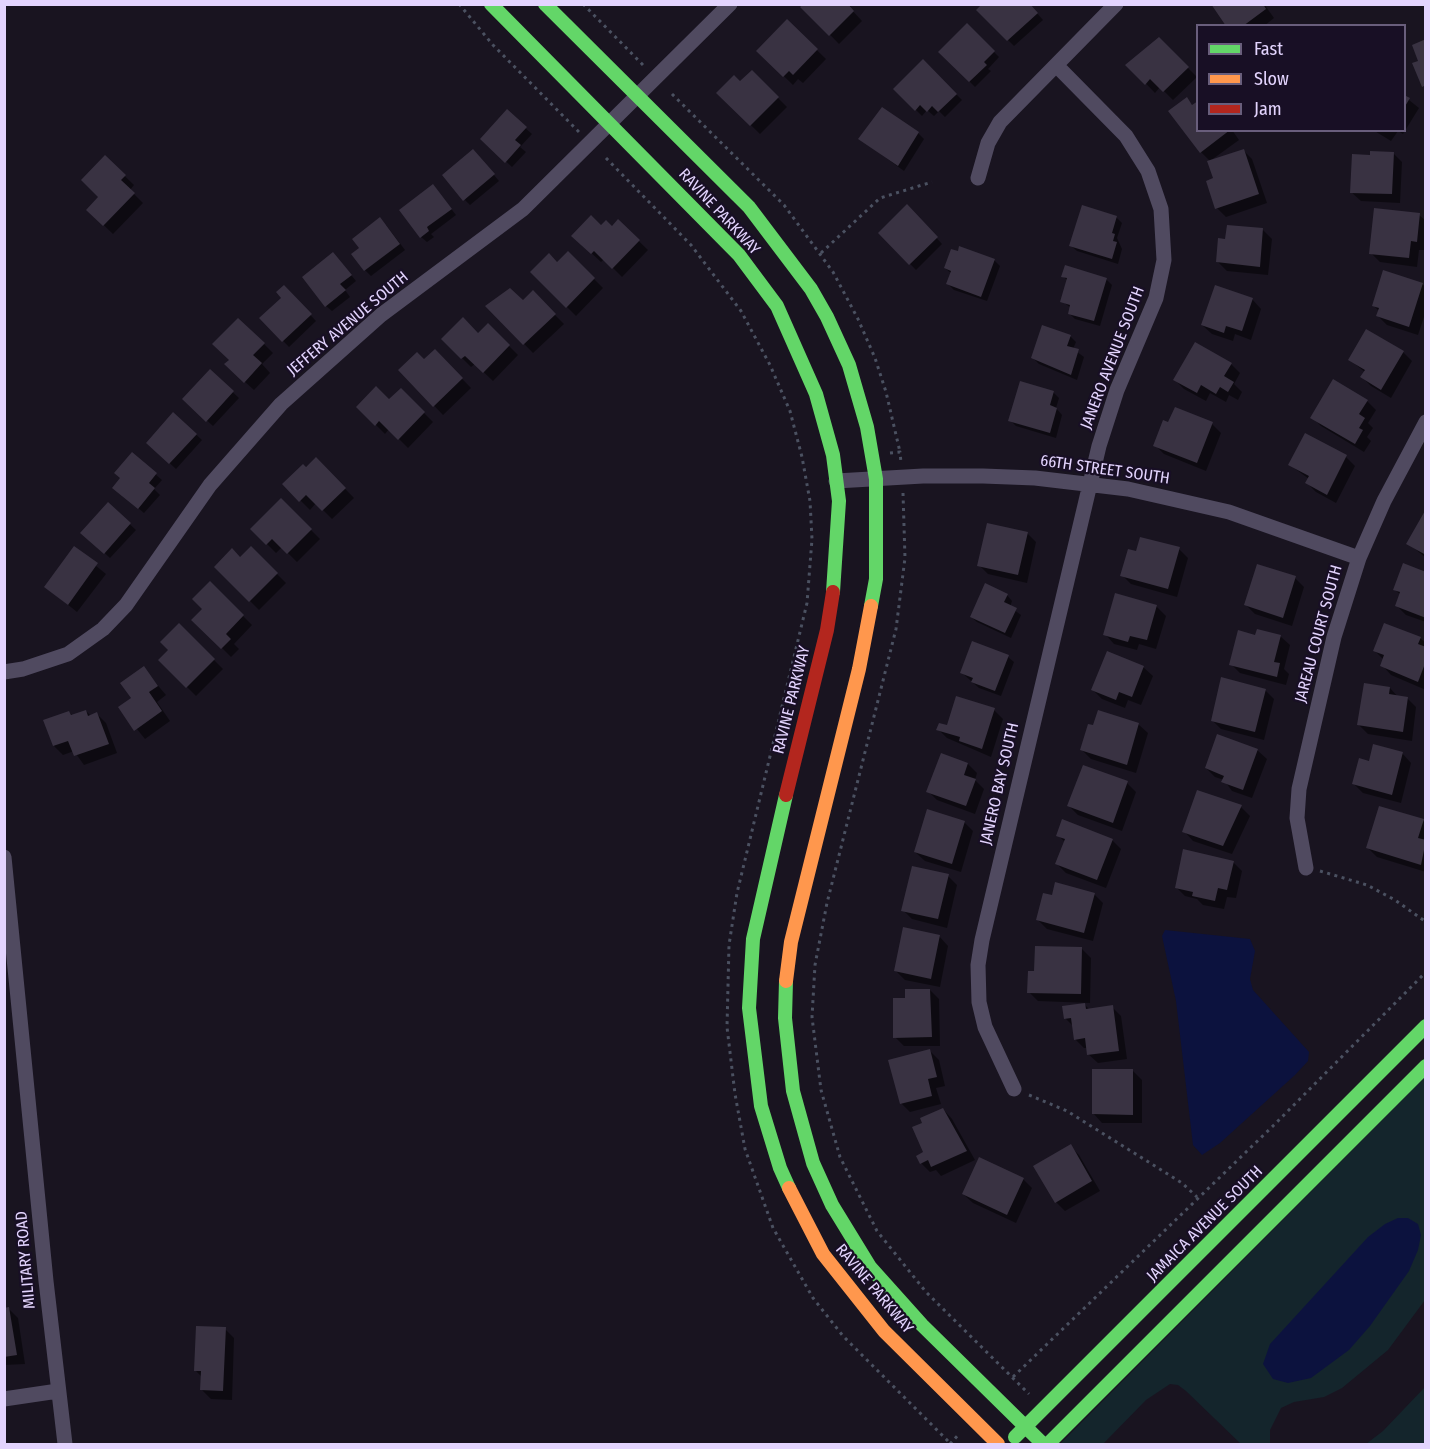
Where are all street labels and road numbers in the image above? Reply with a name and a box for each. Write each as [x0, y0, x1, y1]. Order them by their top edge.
street label: RAVINE PARKWAY [674, 165, 764, 259]
street label: JEFFERY AVENUE SOUTH [284, 268, 412, 380]
street label: JANERO AVENUE SOUTH [1077, 284, 1149, 432]
street label: 66TH STREET SOUTH [1039, 451, 1171, 489]
street label: JAREAU COURT SOUTH [1291, 563, 1347, 705]
street label: RAVINE PARKWAY [769, 644, 815, 756]
street label: JANERO BAY SOUTH [977, 721, 1023, 847]
street label: JAMAICA AVENUE SOUTH [1143, 1162, 1267, 1286]
street label: MILITARY ROAD [12, 1210, 40, 1310]
street label: RAVINE PARKWAY [831, 1240, 917, 1338]

